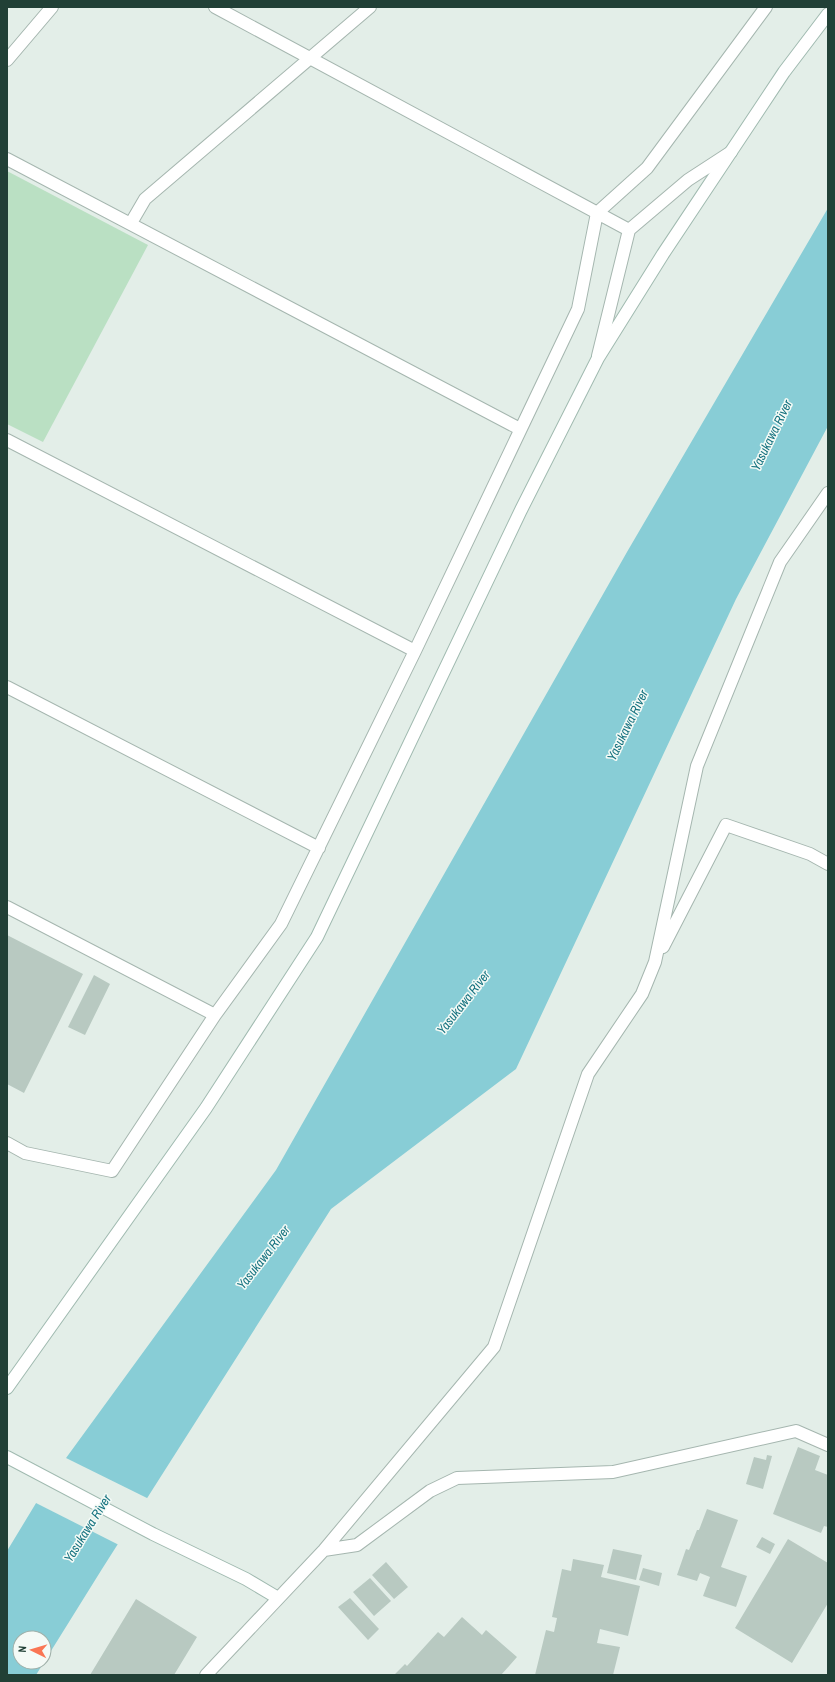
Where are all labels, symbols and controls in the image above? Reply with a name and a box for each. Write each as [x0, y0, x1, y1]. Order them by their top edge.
water label: Yasukawa River [747, 397, 796, 473]
water label: Yasukawa River [603, 687, 652, 763]
water label: Yasukawa River [433, 967, 494, 1038]
water label: Yasukawa River [233, 1222, 294, 1293]
water label: Yasukawa River [60, 1491, 115, 1565]
north arrow [12, 1630, 52, 1670]
text: N [15, 1645, 29, 1653]

